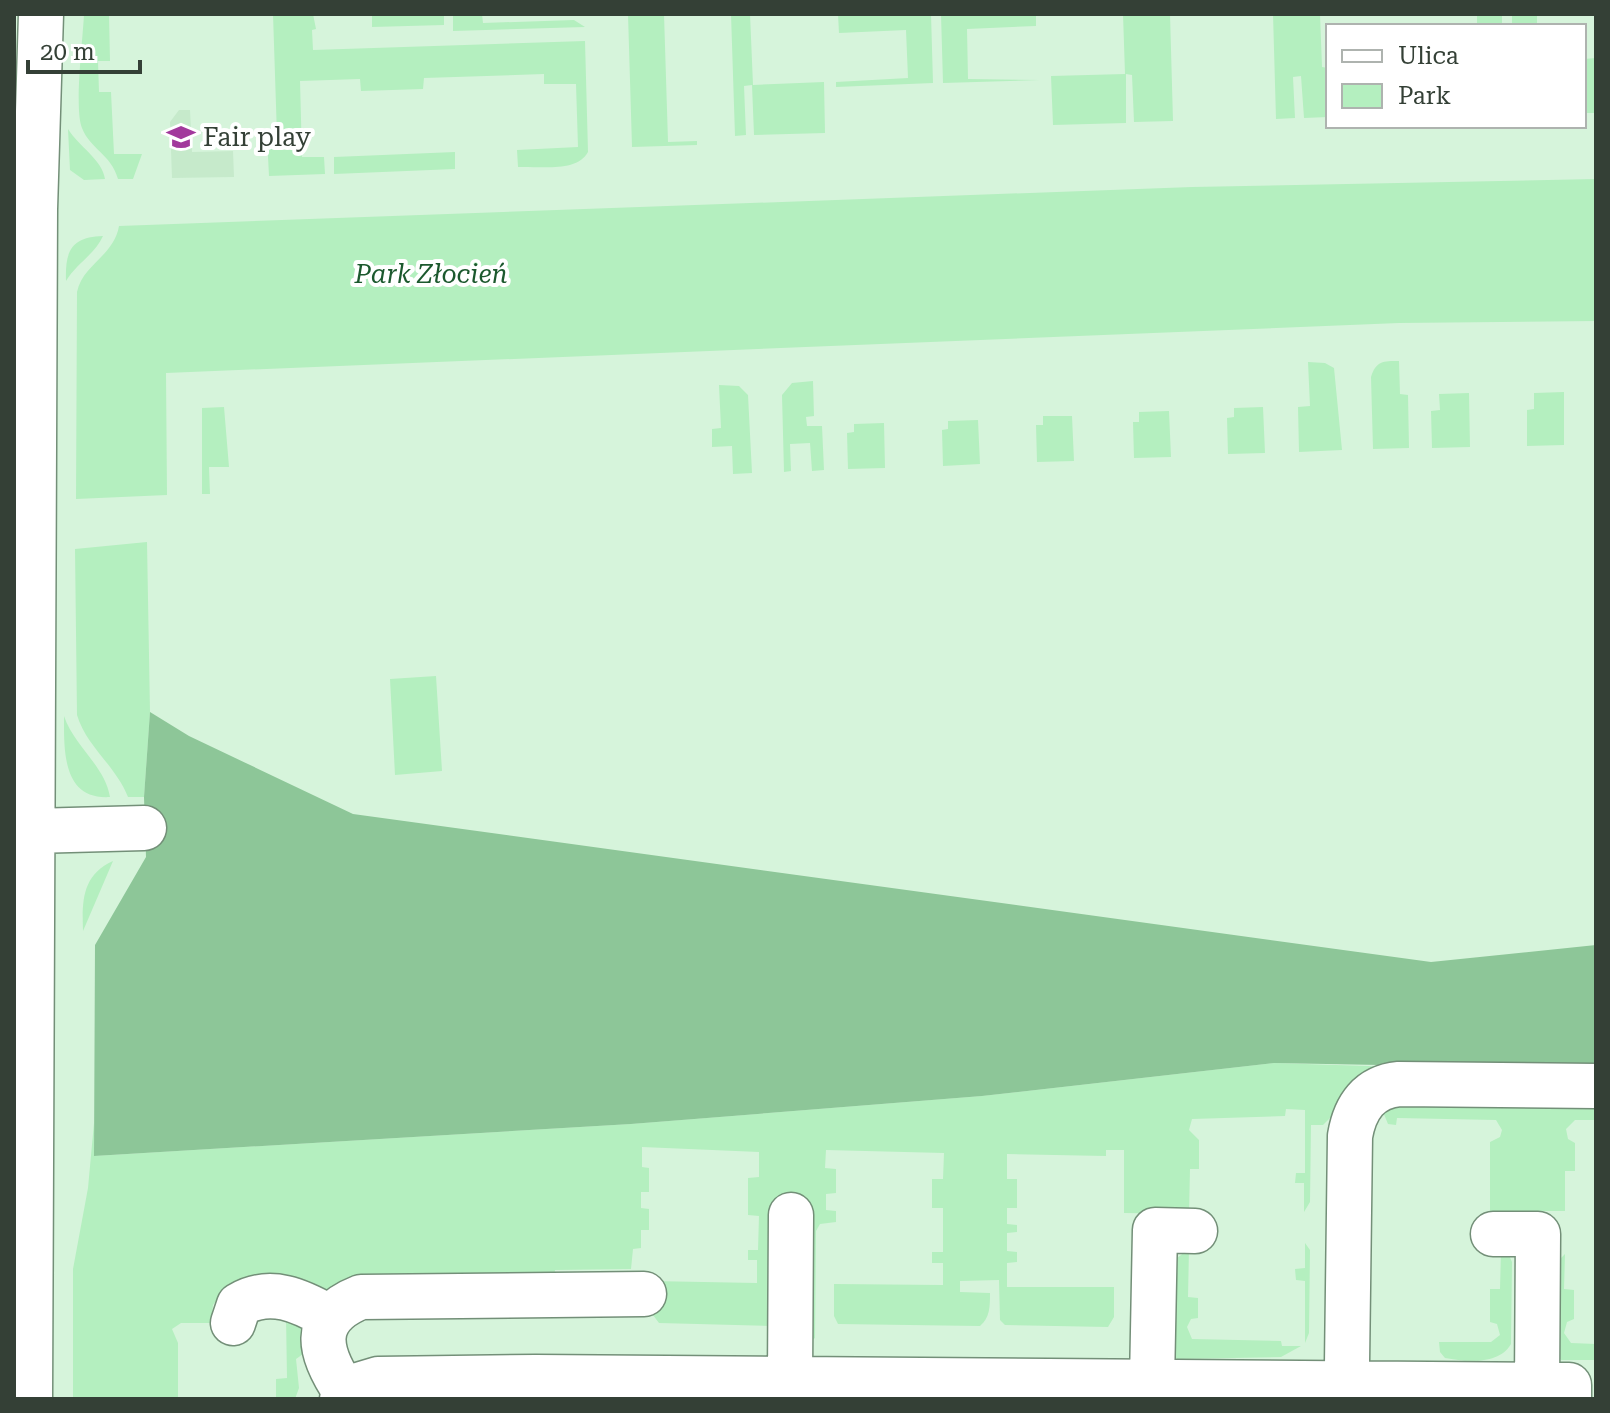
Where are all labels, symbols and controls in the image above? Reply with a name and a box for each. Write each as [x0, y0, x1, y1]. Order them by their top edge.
scale bar [28, 24, 140, 74]
legend [1326, 24, 1586, 128]
text: 20 m [40, 38, 95, 66]
text: Ulica [1398, 42, 1459, 70]
text: Park [1398, 82, 1451, 110]
school or university icon: Fair play [166, 122, 196, 152]
place label: Fair play [203, 122, 311, 152]
park label: Park Złocień [353, 259, 508, 289]

